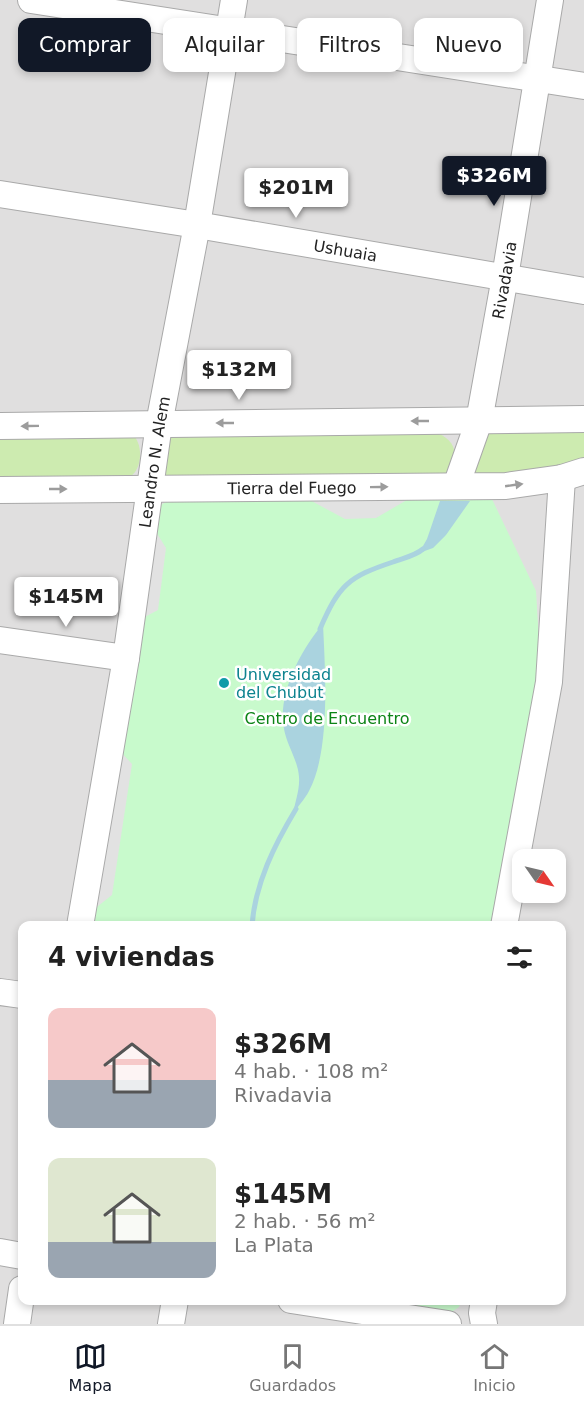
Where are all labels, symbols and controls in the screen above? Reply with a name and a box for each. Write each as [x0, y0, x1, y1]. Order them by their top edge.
chip: Comprar [18, 18, 151, 72]
chip: Alquilar [163, 18, 285, 72]
chip: Filtros [297, 18, 402, 72]
chip: Nuevo [414, 18, 523, 72]
pin: $326M [452, 156, 536, 207]
text: $326M [456, 163, 532, 187]
pin: $201M [254, 168, 338, 219]
text: $201M [258, 175, 334, 199]
street label: Ushuaia [312, 236, 379, 265]
street label: Rivadavia [488, 240, 520, 321]
pin: $132M [197, 350, 281, 401]
text: $132M [201, 357, 277, 381]
street label: Leandro N. Alem [135, 395, 174, 529]
one-way arrow [411, 416, 430, 426]
one-way arrow [216, 418, 235, 428]
one-way arrow [21, 421, 40, 431]
street label: Tierra del Fuego [226, 478, 357, 498]
one-way arrow [505, 480, 524, 489]
one-way arrow [370, 482, 389, 492]
one-way arrow [49, 484, 68, 494]
pin: $145M [24, 577, 108, 628]
text: $145M [28, 584, 104, 608]
place label: Universidad del Chubut [236, 665, 331, 702]
marker: Universidad del Chubut [217, 676, 231, 690]
park label: Centro de Encuentro [244, 709, 410, 728]
north arrow [512, 849, 566, 903]
map controls [512, 849, 566, 903]
icon: filters [503, 941, 536, 974]
text: 4 viviendas [48, 942, 215, 972]
text: $326M [234, 1029, 332, 1059]
icon: home [96, 1032, 168, 1104]
text: 4 hab. · 108 m² [234, 1059, 388, 1083]
text: Rivadavia [234, 1083, 332, 1107]
text: $145M [234, 1179, 332, 1209]
icon: home [96, 1182, 168, 1254]
text: 2 hab. · 56 m² [234, 1209, 375, 1233]
text: La Plata [234, 1233, 314, 1257]
tab: Mapa [69, 1340, 112, 1395]
tab: Guardados [249, 1340, 336, 1395]
tab: Inicio [473, 1340, 515, 1395]

